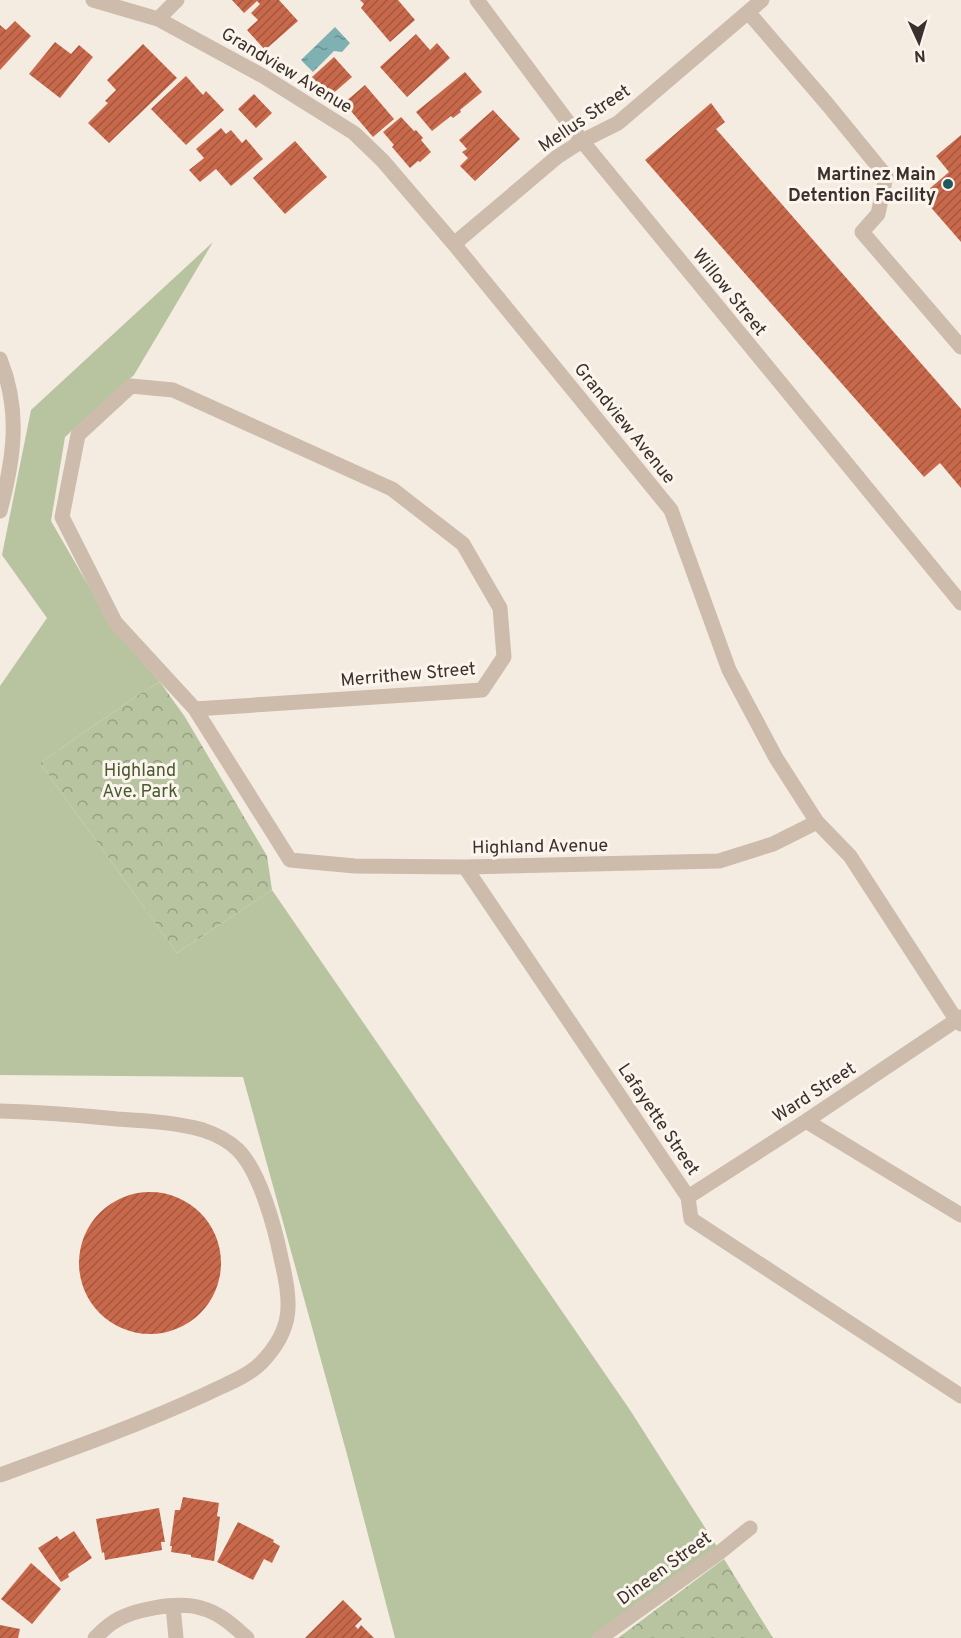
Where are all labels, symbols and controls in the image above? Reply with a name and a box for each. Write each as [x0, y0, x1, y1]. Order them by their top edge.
north arrow [889, 12, 949, 72]
street label: Grandview Avenue [216, 23, 356, 120]
text: N [913, 45, 926, 65]
street label: Mellus Street [534, 80, 635, 158]
place label: Martinez Main Detention Facility [788, 164, 936, 208]
marker: Martinez Main Detention Facility [941, 177, 955, 191]
street label: Willow Street [687, 245, 771, 341]
street label: Grandview Avenue [568, 359, 680, 489]
street label: Merrithew Street [339, 658, 477, 693]
park label: Highland Ave. Park [102, 760, 178, 804]
street label: Highland Avenue [472, 835, 608, 860]
street label: Ward Street [769, 1058, 861, 1129]
street label: Lafayette Street [612, 1059, 704, 1180]
street label: Dineen Street [613, 1527, 717, 1611]

